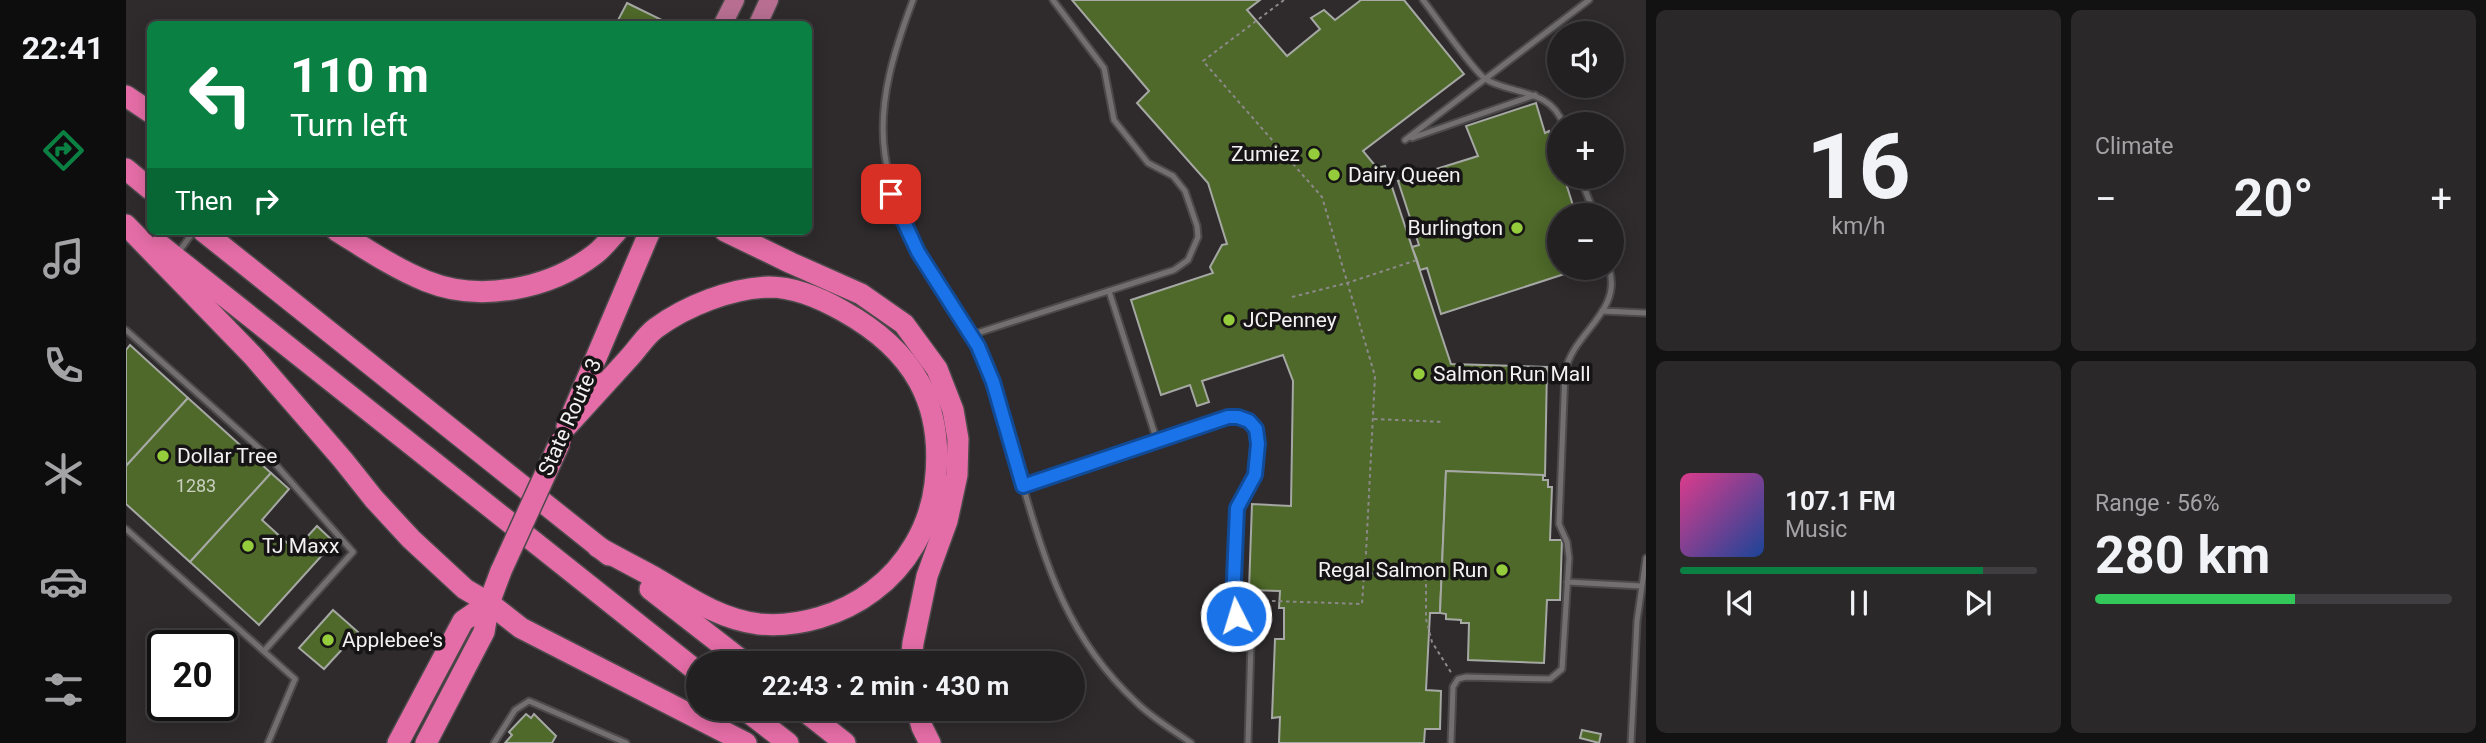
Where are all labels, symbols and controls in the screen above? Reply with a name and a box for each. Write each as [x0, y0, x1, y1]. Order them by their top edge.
map controls [1547, 21, 1624, 280]
button: sound [1547, 21, 1624, 98]
text: 22:41 [22, 29, 104, 67]
text: 110 m [290, 47, 429, 104]
icon: left [175, 49, 266, 140]
text: Turn left [290, 106, 408, 144]
button: + [1547, 112, 1624, 189]
text: 16 [1806, 114, 1911, 220]
icon: directions [39, 126, 88, 175]
text: Climate [2095, 133, 2174, 160]
place label: Zumiez [1231, 142, 1300, 166]
marker: Zumiez [1306, 146, 1322, 162]
place label: Dairy Queen [1348, 163, 1461, 187]
pin [861, 164, 921, 224]
marker: Dairy Queen [1326, 167, 1342, 183]
text: 20° [2234, 168, 2314, 229]
icon: arrive [872, 175, 910, 213]
text: − [2095, 177, 2117, 221]
text: + [2430, 177, 2452, 221]
icon: right [247, 182, 285, 220]
text: Then [175, 186, 233, 216]
button: − [1547, 203, 1624, 280]
text: km/h [1832, 213, 1886, 240]
place label: Burlington [1407, 216, 1503, 240]
marker: Burlington [1509, 220, 1525, 236]
icon: music [39, 234, 88, 283]
place label: JCPenney [1243, 308, 1337, 332]
marker: JCPenney [1221, 312, 1237, 328]
icon: phone [39, 341, 88, 390]
street label: State Route 3 [534, 355, 606, 479]
place label: Salmon Run Mall [1433, 362, 1591, 386]
marker: Salmon Run Mall [1411, 366, 1427, 382]
place label: Dollar Tree [177, 444, 277, 468]
marker: Dollar Tree [155, 448, 171, 464]
icon: climate [39, 449, 88, 498]
house number: 1283 [176, 475, 216, 496]
text: 107.1 FM [1785, 486, 1896, 516]
text: Range · 56% [2095, 490, 2220, 517]
text: Music [1785, 516, 1847, 543]
text: 280 km [2095, 525, 2270, 586]
place label: TJ Maxx [262, 534, 339, 558]
marker: TJ Maxx [240, 538, 256, 554]
icon: car [39, 557, 88, 606]
place label: Regal Salmon Run [1318, 558, 1488, 582]
marker: Regal Salmon Run [1494, 562, 1510, 578]
position arrow [1199, 579, 1273, 653]
icon: previous [1721, 584, 1759, 622]
icon: pause [1840, 584, 1878, 622]
icon: next [1959, 584, 1997, 622]
place label: Applebee's [342, 628, 443, 652]
speed limit sign: 20 [147, 630, 238, 721]
marker: Applebee's [320, 632, 336, 648]
icon: filters [39, 665, 88, 714]
text: 22:43 · 2 min · 430 m [762, 671, 1009, 701]

